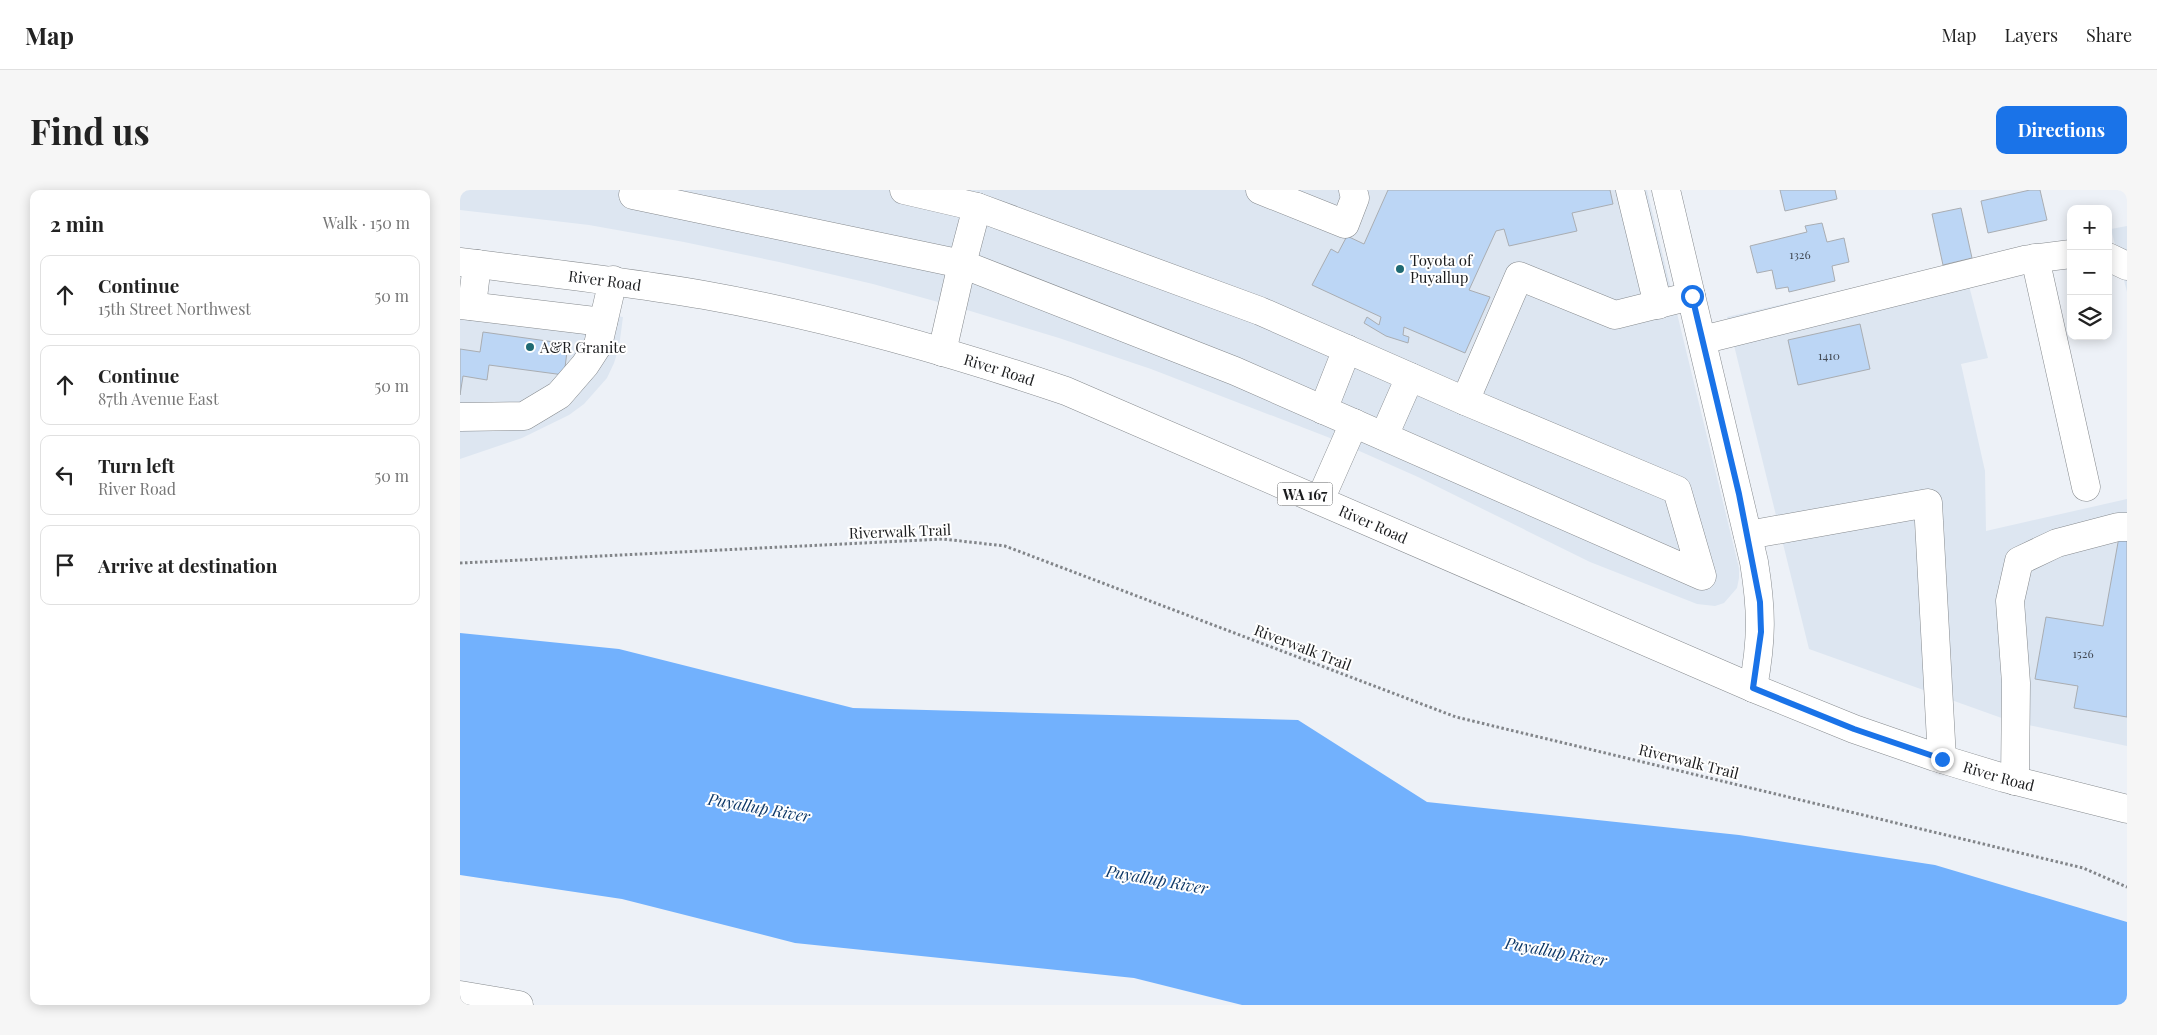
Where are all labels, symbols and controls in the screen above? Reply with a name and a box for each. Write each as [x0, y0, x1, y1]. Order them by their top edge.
text: Map [25, 19, 74, 51]
text: Map [1941, 23, 1976, 47]
text: Layers [2004, 23, 2058, 47]
text: Share [2086, 23, 2132, 47]
button: Directions [1996, 106, 2127, 154]
text: Find us [30, 107, 150, 154]
map controls [2067, 205, 2112, 340]
button: + [2067, 205, 2112, 250]
text: 2 min [50, 209, 104, 237]
text: Walk · 150 m [323, 212, 410, 233]
house number: 1326 [1789, 246, 1811, 262]
place label: Toyota of Puyallup [1410, 250, 1473, 287]
button: − [2067, 250, 2112, 295]
marker: Toyota of Puyallup [1394, 263, 1406, 275]
street label: River Road [567, 265, 643, 295]
text: Continue [98, 272, 179, 298]
icon: ahead [51, 281, 79, 309]
text: 50 m [375, 285, 409, 306]
route start [1681, 285, 1704, 308]
button: layers [2067, 295, 2112, 340]
text: 15th Street Northwest [98, 298, 251, 319]
place label: A&R Granite [539, 337, 626, 357]
marker: A&R Granite [524, 341, 536, 353]
house number: 1410 [1818, 347, 1840, 363]
street label: River Road [961, 349, 1038, 390]
text: Continue [98, 362, 179, 388]
icon: ahead [51, 371, 79, 399]
text: 50 m [375, 375, 409, 396]
text: 87th Avenue East [98, 388, 219, 409]
text: Turn left [98, 452, 175, 478]
icon: left [51, 461, 79, 489]
text: 50 m [375, 465, 409, 486]
text: River Road [98, 478, 176, 499]
road number: WA 167 [1278, 482, 1332, 506]
street label: River Road [1336, 500, 1411, 548]
street label: Riverwalk Trail [848, 519, 952, 543]
icon: arrive [51, 551, 79, 579]
text: Arrive at destination [98, 552, 278, 578]
street label: Riverwalk Trail [1252, 619, 1354, 675]
house number: 1526 [2072, 645, 2094, 661]
street label: Riverwalk Trail [1637, 739, 1741, 783]
route end [1931, 748, 1954, 771]
street label: River Road [1961, 756, 2037, 795]
water label: Puyallup River [705, 788, 813, 826]
water label: Puyallup River [1103, 860, 1211, 898]
water label: Puyallup River [1502, 932, 1610, 970]

